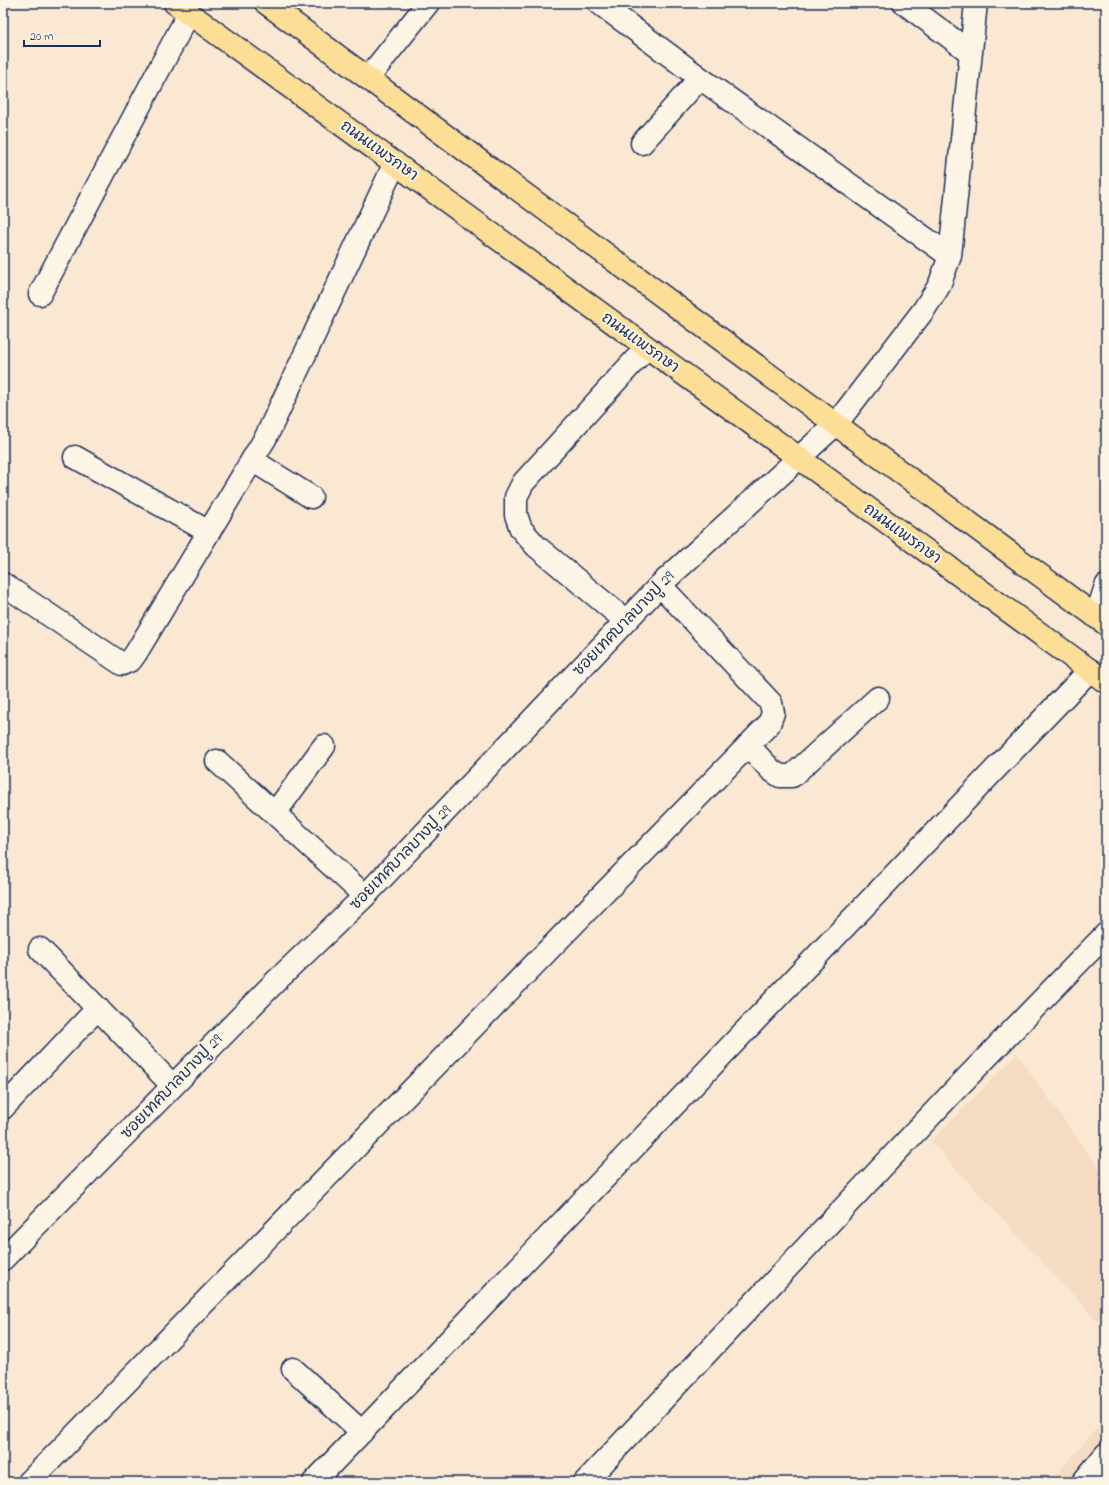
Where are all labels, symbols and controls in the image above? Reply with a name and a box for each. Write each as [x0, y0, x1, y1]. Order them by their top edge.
scale bar [24, 22, 100, 48]
text: 20 m [30, 28, 53, 46]
street label: ถนนแพรกษา [335, 114, 423, 188]
street label: ถนนแพรกษา [596, 306, 684, 380]
street label: ถนนแพรกษา [858, 497, 946, 571]
street label: ซอยเทศบาลบางปู 29 [567, 566, 681, 682]
street label: ซอยเทศบาลบางปู 29 [344, 800, 458, 916]
street label: ซอยเทศบาลบางปู 29 [115, 1029, 229, 1145]

